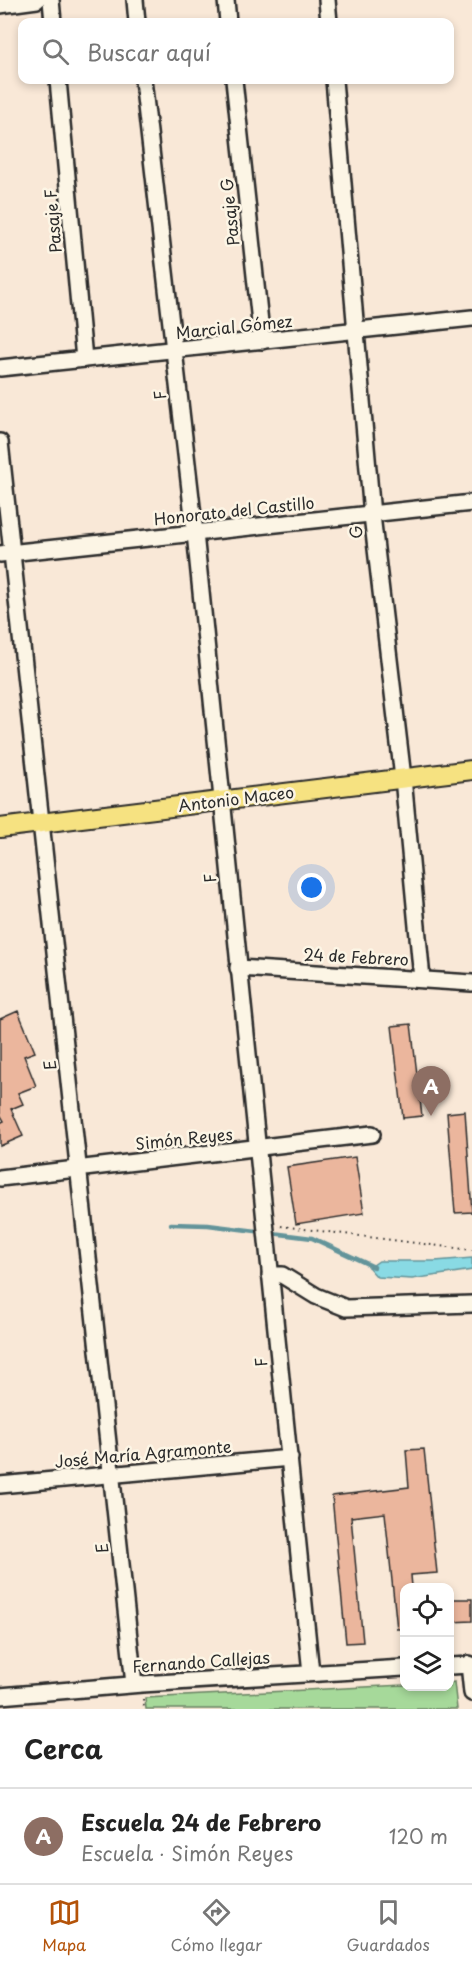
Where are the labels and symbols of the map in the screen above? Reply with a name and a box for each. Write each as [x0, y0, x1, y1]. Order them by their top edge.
street label: Pasaje G [214, 177, 244, 247]
street label: Pasaje F [37, 188, 67, 254]
street label: Marcial Gómez [175, 308, 294, 344]
street label: F [147, 389, 171, 401]
street label: Honorato del Castillo [152, 490, 315, 530]
street label: G [342, 524, 368, 540]
street label: Antonio Maceo [177, 779, 295, 817]
street label: F [197, 872, 221, 884]
your location [297, 873, 326, 902]
street label: 24 de Febrero [303, 941, 410, 971]
street label: E [37, 1059, 61, 1071]
pin: A [412, 1066, 450, 1116]
street label: Simón Reyes [134, 1121, 234, 1155]
street label: F [248, 1356, 272, 1368]
street label: José María Agramonte [54, 1433, 233, 1473]
street label: E [89, 1542, 113, 1554]
street label: Fernando Callejas [131, 1644, 271, 1678]

